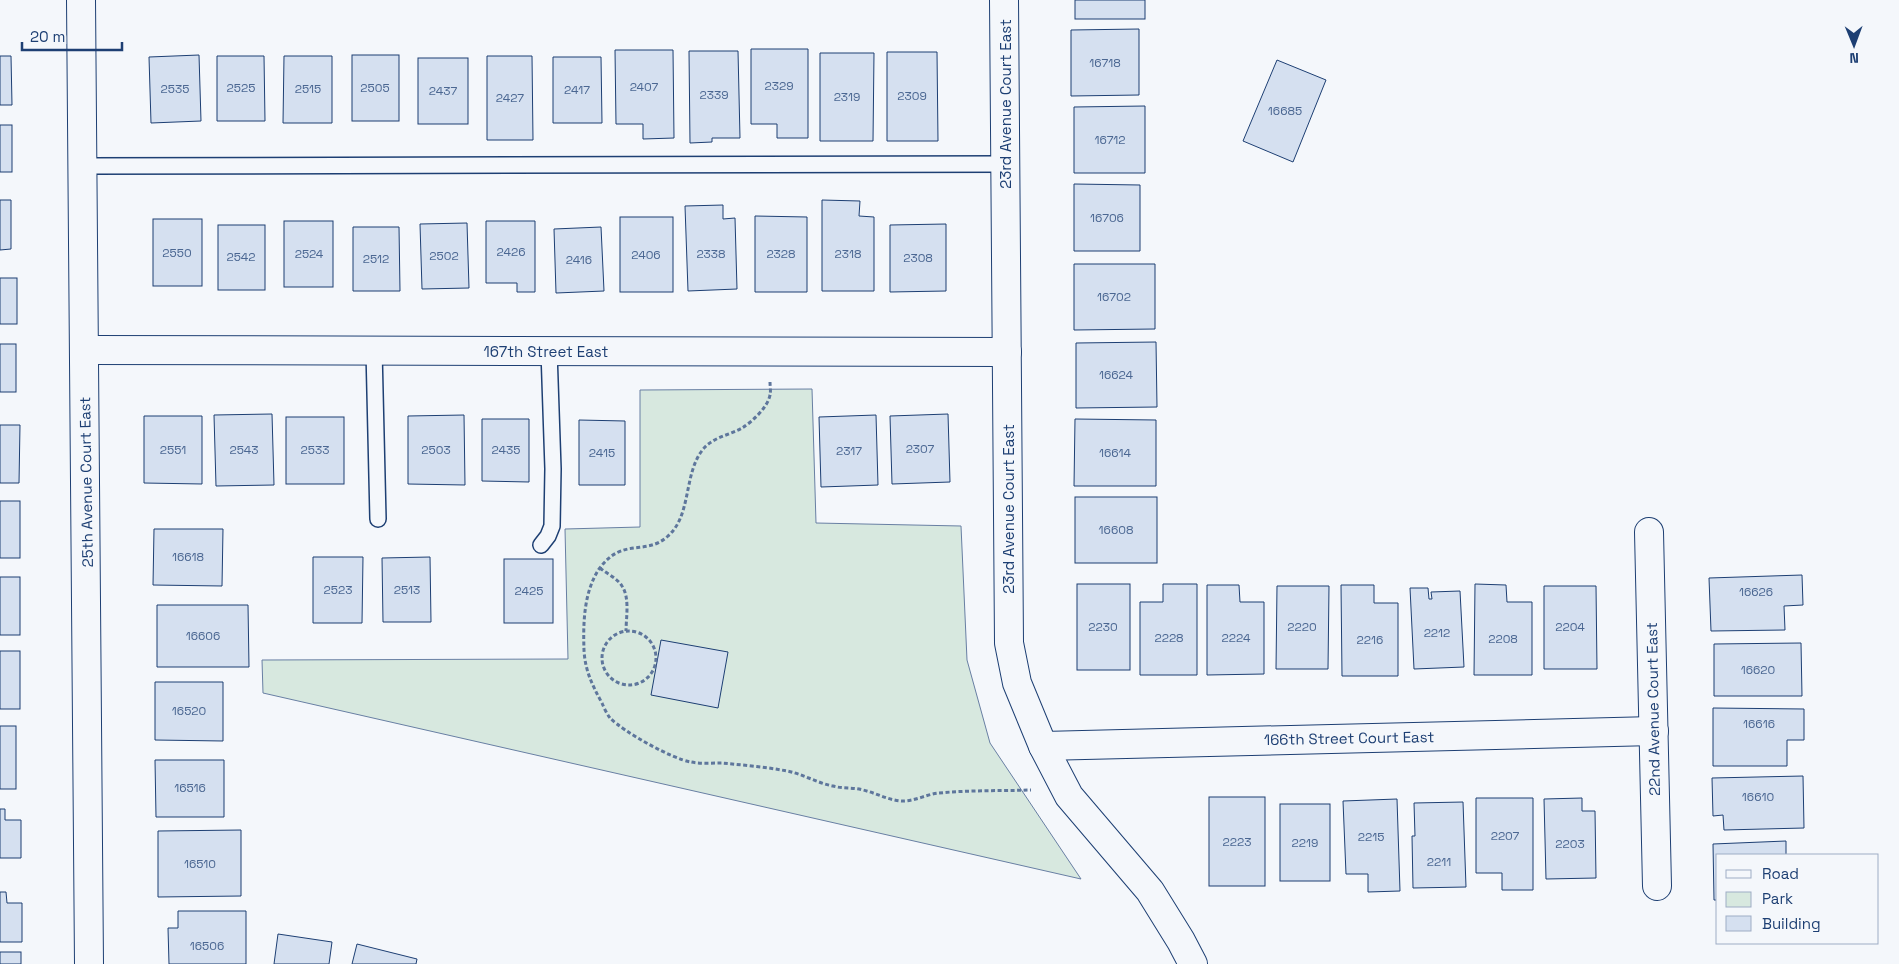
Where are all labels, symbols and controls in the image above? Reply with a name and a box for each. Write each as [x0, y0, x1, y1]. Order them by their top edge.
street label: 23rd Avenue Court East [996, 19, 1015, 189]
scale bar [22, 20, 122, 52]
north arrow [1829, 20, 1879, 70]
text: 20 m [30, 27, 65, 46]
text: N [1849, 49, 1859, 67]
house number: 16718 [1089, 55, 1121, 71]
house number: 2329 [765, 78, 794, 94]
house number: 2407 [630, 79, 659, 95]
house number: 2525 [227, 80, 255, 96]
house number: 2505 [360, 80, 390, 96]
house number: 2535 [161, 81, 189, 97]
house number: 2515 [295, 81, 321, 97]
house number: 2417 [564, 82, 590, 98]
house number: 2437 [429, 83, 457, 99]
house number: 2339 [699, 87, 729, 103]
house number: 2309 [897, 88, 927, 104]
house number: 2319 [834, 89, 860, 105]
house number: 2427 [496, 90, 524, 106]
house number: 16685 [1268, 103, 1302, 119]
house number: 16712 [1094, 132, 1126, 148]
house number: 16706 [1090, 210, 1124, 226]
house number: 2426 [497, 244, 525, 260]
house number: 2550 [162, 245, 192, 261]
house number: 2524 [295, 246, 324, 262]
house number: 2338 [696, 246, 726, 262]
house number: 2328 [766, 246, 796, 262]
house number: 2318 [835, 246, 861, 262]
house number: 2406 [631, 247, 661, 263]
house number: 2502 [429, 248, 459, 264]
house number: 2542 [226, 249, 256, 265]
house number: 2308 [903, 250, 933, 266]
house number: 2512 [363, 251, 389, 267]
house number: 2416 [566, 252, 592, 268]
house number: 16702 [1097, 289, 1131, 305]
street label: 167th Street East [484, 342, 609, 361]
house number: 16624 [1099, 367, 1134, 383]
street label: 25th Avenue Court East [75, 396, 97, 568]
street label: 23rd Avenue Court East [999, 424, 1018, 594]
house number: 2307 [906, 441, 935, 457]
house number: 2551 [160, 442, 186, 458]
house number: 2543 [229, 442, 259, 458]
house number: 2533 [301, 442, 329, 458]
house number: 2503 [421, 442, 451, 458]
house number: 2435 [492, 442, 520, 458]
house number: 2317 [836, 443, 862, 459]
house number: 2415 [589, 445, 615, 461]
house number: 16614 [1099, 445, 1132, 461]
house number: 16608 [1099, 522, 1133, 538]
house number: 16618 [172, 549, 204, 565]
house number: 2523 [324, 582, 352, 598]
house number: 2513 [394, 582, 420, 598]
house number: 2425 [515, 583, 543, 599]
house number: 16626 [1739, 584, 1773, 600]
house number: 2230 [1088, 619, 1118, 635]
house number: 2220 [1287, 619, 1317, 635]
house number: 2204 [1555, 619, 1585, 635]
street label: 22nd Avenue Court East [1642, 622, 1664, 796]
house number: 2212 [1424, 625, 1450, 641]
house number: 16606 [186, 628, 220, 644]
house number: 2228 [1154, 630, 1184, 646]
house number: 2224 [1222, 630, 1251, 646]
house number: 2208 [1488, 631, 1518, 647]
house number: 2216 [1357, 632, 1383, 648]
house number: 16620 [1741, 662, 1775, 678]
house number: 16520 [172, 703, 206, 719]
house number: 16616 [1743, 716, 1775, 732]
street label: 166th Street Court East [1264, 727, 1434, 749]
house number: 16516 [174, 780, 206, 796]
house number: 16610 [1742, 789, 1774, 805]
house number: 2207 [1491, 828, 1520, 844]
house number: 2215 [1358, 829, 1384, 845]
house number: 2223 [1223, 834, 1251, 850]
house number: 2219 [1292, 835, 1318, 851]
house number: 2203 [1555, 836, 1585, 852]
house number: 2211 [1427, 854, 1451, 870]
legend [1716, 854, 1879, 944]
house number: 16510 [184, 856, 216, 872]
text: Road [1762, 864, 1799, 883]
text: Park [1762, 889, 1793, 908]
text: Building [1762, 914, 1821, 933]
house number: 16506 [190, 938, 224, 954]

